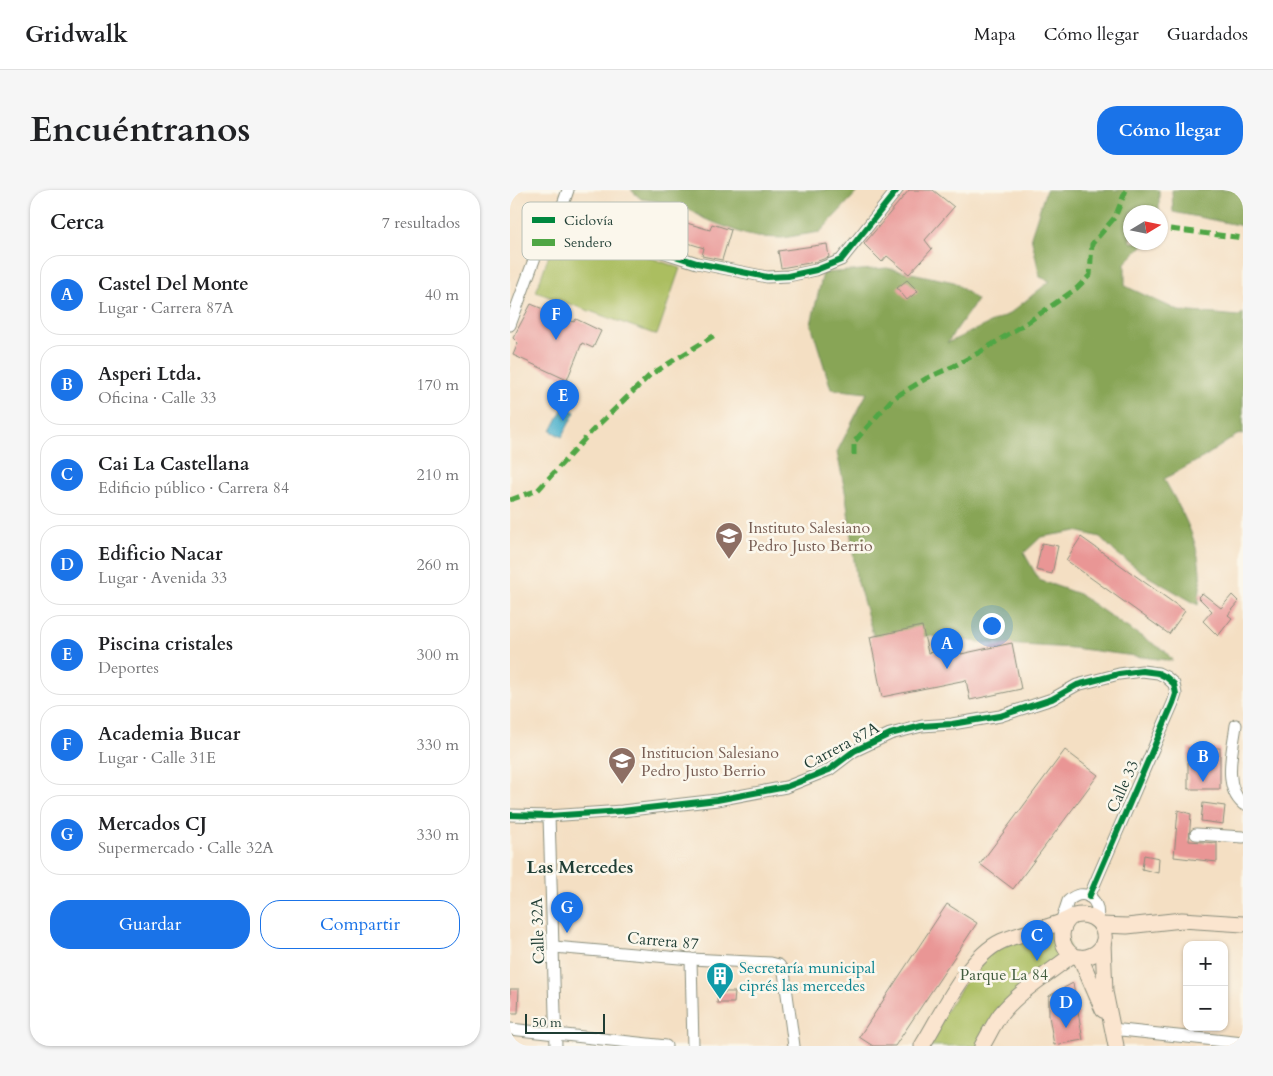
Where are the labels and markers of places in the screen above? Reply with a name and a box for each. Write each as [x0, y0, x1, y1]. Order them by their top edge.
pin: F [540, 299, 572, 340]
pin: E [547, 380, 579, 421]
place label: Instituto Salesiano Pedro Justo Berrio [748, 517, 873, 557]
school or university icon: Instituto Salesiano Pedro Justo Berrio [714, 521, 744, 560]
pin: A [931, 628, 963, 669]
pin: B [1187, 741, 1219, 782]
place label: Institucion Salesiano Pedro Justo Berrio [641, 742, 779, 782]
school or university icon: Institucion Salesiano Pedro Justo Berrio [607, 746, 637, 785]
pin: G [551, 892, 583, 933]
pin: C [1021, 920, 1053, 961]
place label: Secretaría municipal ciprés las mercedes [739, 957, 875, 997]
building icon: Secretaría municipal ciprés las mercedes [705, 961, 735, 1000]
pin: D [1050, 987, 1082, 1028]

